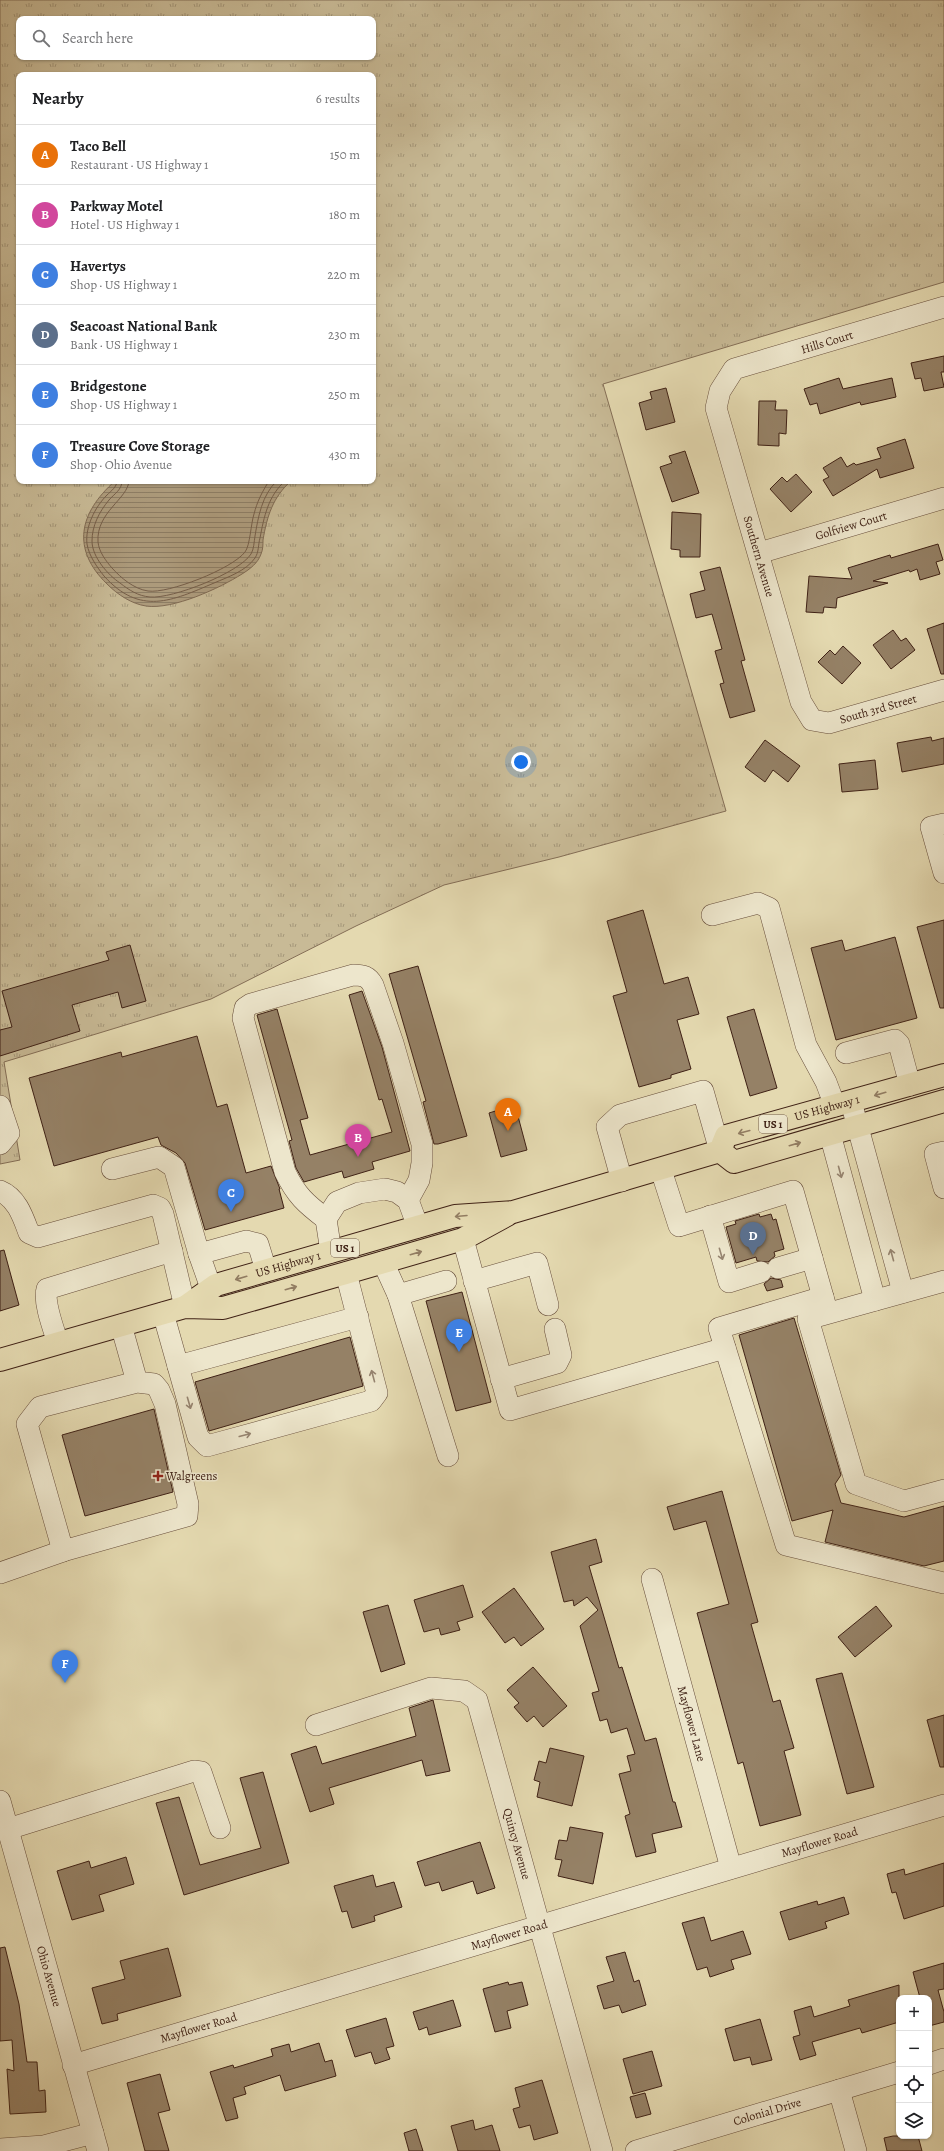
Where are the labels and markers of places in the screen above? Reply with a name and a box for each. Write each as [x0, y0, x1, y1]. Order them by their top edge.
pin: A [495, 1098, 521, 1131]
pin: B [345, 1124, 371, 1157]
pin: C [218, 1179, 244, 1212]
pin: D [740, 1222, 766, 1255]
pin: E [446, 1319, 472, 1352]
place label: Walgreens [165, 1468, 218, 1484]
marker: Walgreens [153, 1471, 163, 1481]
pin: F [52, 1650, 78, 1683]

